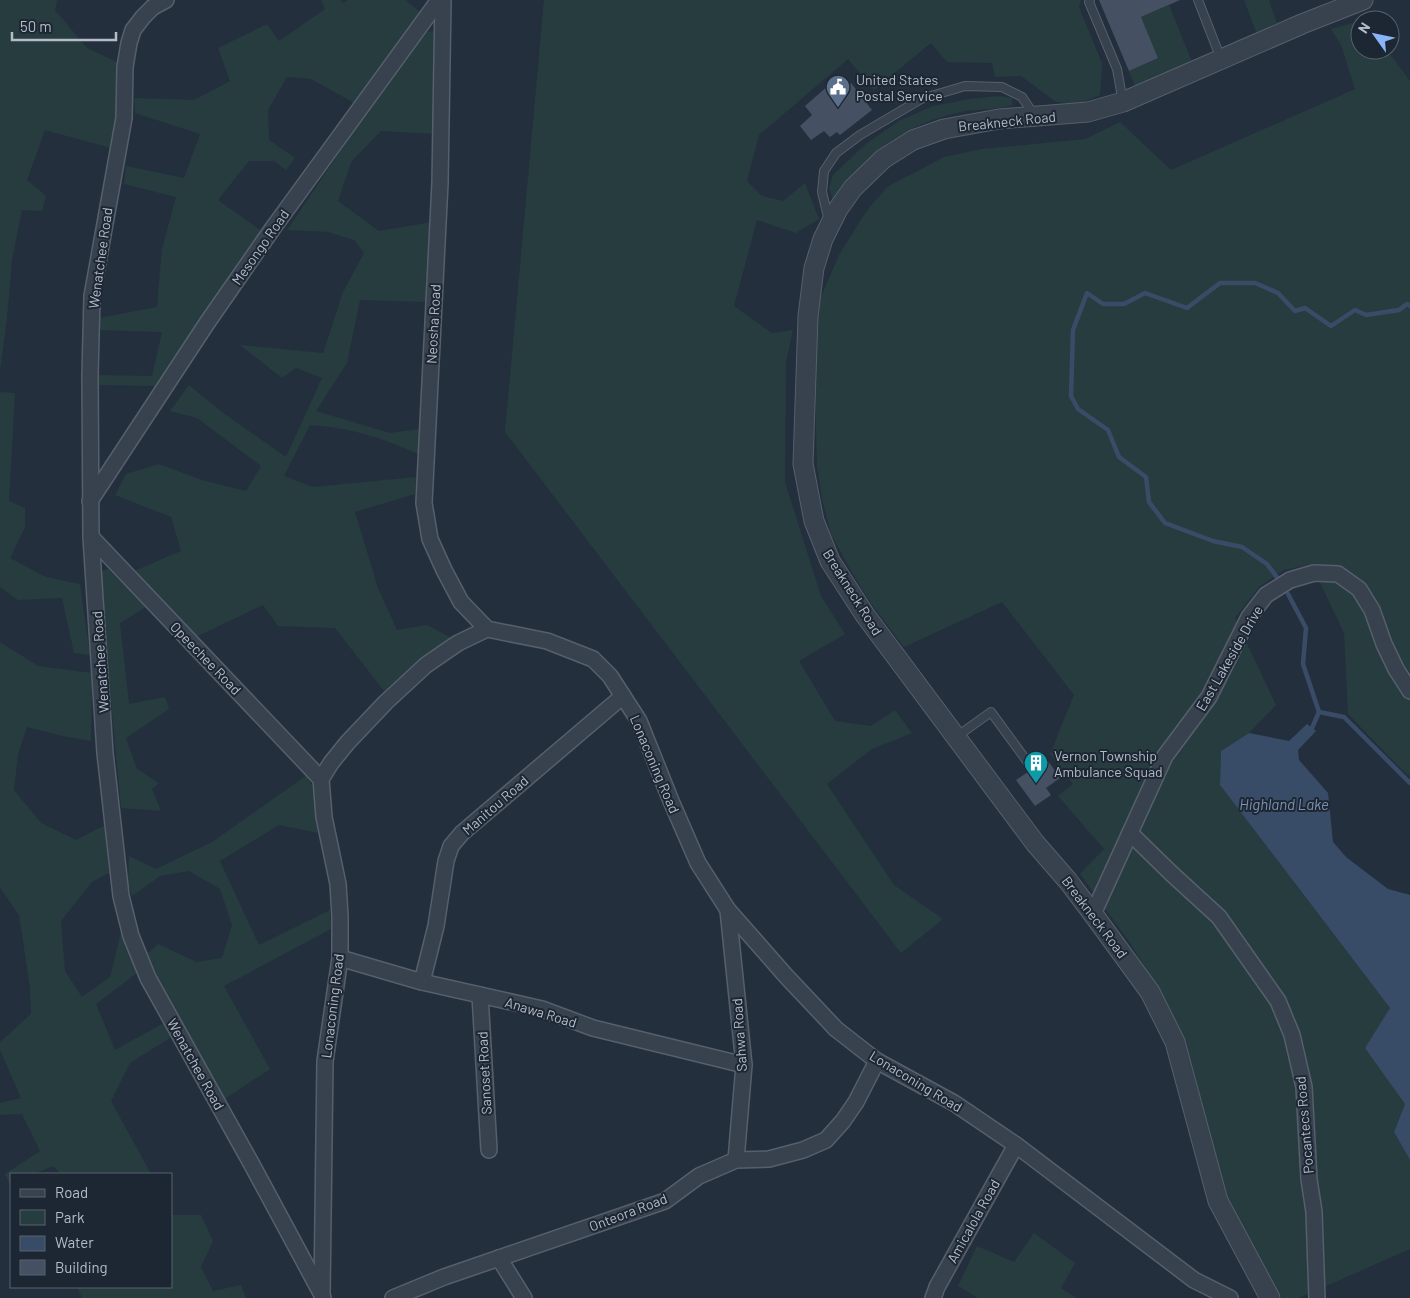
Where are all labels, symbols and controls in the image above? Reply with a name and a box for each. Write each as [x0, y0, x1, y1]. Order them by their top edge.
scale bar [12, 10, 116, 42]
north arrow [1350, 10, 1400, 60]
text: 50 m [20, 17, 52, 35]
text: N [1354, 19, 1373, 36]
place label: United States Postal Service [856, 71, 943, 104]
public building icon: United States Postal Service [825, 74, 851, 108]
street label: Breakneck Road [957, 107, 1057, 135]
street label: Wenatchee Road [84, 206, 116, 310]
street label: Mesongo Road [228, 206, 292, 288]
street label: Neosha Road [422, 284, 444, 364]
street label: Breakneck Road [820, 546, 886, 638]
street label: East Lakeside Drive [1192, 602, 1266, 714]
street label: Wenatchee Road [88, 611, 112, 713]
street label: Opeechee Road [167, 618, 245, 698]
street label: Lonaconing Road [627, 712, 683, 816]
place label: Vernon Township Ambulance Squad [1054, 747, 1163, 780]
building icon: Vernon Township Ambulance Squad [1023, 750, 1049, 784]
street label: Manitou Road [458, 772, 532, 838]
water label: Highland Lake [1239, 795, 1329, 813]
street label: Breakneck Road [1059, 873, 1131, 961]
street label: Lonaconing Road [317, 953, 347, 1059]
street label: Anawa Road [503, 993, 579, 1031]
street label: Sahwa Road [728, 998, 750, 1072]
street label: Wenatchee Road [164, 1015, 228, 1113]
street label: Sanoset Road [473, 1031, 495, 1115]
street label: Lonaconing Road [867, 1047, 965, 1115]
street label: Pocantecs Road [1291, 1076, 1317, 1174]
legend [10, 1173, 172, 1288]
street label: Amicalola Road [943, 1176, 1003, 1266]
text: Road [55, 1183, 88, 1201]
street label: Onteora Road [587, 1189, 669, 1235]
text: Park [55, 1208, 85, 1226]
text: Water [55, 1233, 94, 1251]
text: Building [55, 1258, 108, 1276]

